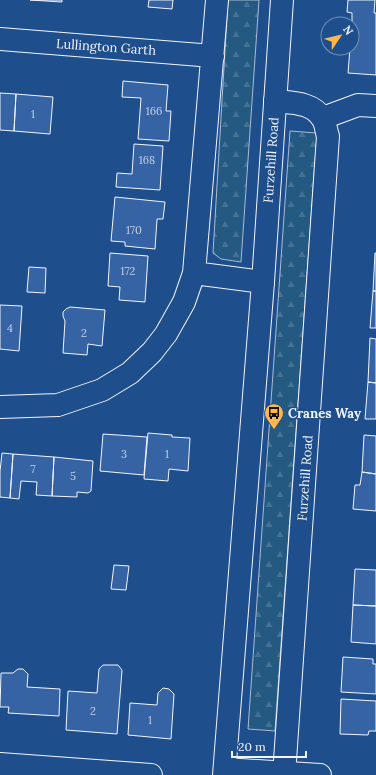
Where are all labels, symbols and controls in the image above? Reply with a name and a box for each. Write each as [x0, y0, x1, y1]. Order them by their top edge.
north arrow [320, 16, 360, 56]
text: N [340, 23, 357, 38]
street label: Lullington Garth [55, 35, 157, 59]
house number: 166 [146, 104, 162, 118]
house number: 1 [31, 107, 35, 121]
street label: Furzehill Road [260, 116, 282, 204]
house number: 168 [139, 153, 155, 167]
house number: 170 [126, 223, 142, 237]
house number: 172 [121, 264, 136, 278]
house number: 4 [7, 321, 13, 335]
house number: 2 [81, 326, 87, 340]
bus stop icon: Cranes Way [263, 402, 285, 430]
place label: Cranes Way [288, 405, 362, 422]
street label: Furzehill Road [294, 434, 316, 522]
house number: 3 [121, 447, 127, 461]
house number: 1 [165, 447, 169, 461]
house number: 7 [30, 462, 36, 476]
house number: 5 [70, 469, 76, 483]
house number: 2 [90, 704, 96, 718]
house number: 1 [148, 713, 152, 727]
scale bar [232, 733, 306, 759]
text: 20 m [238, 739, 266, 754]

